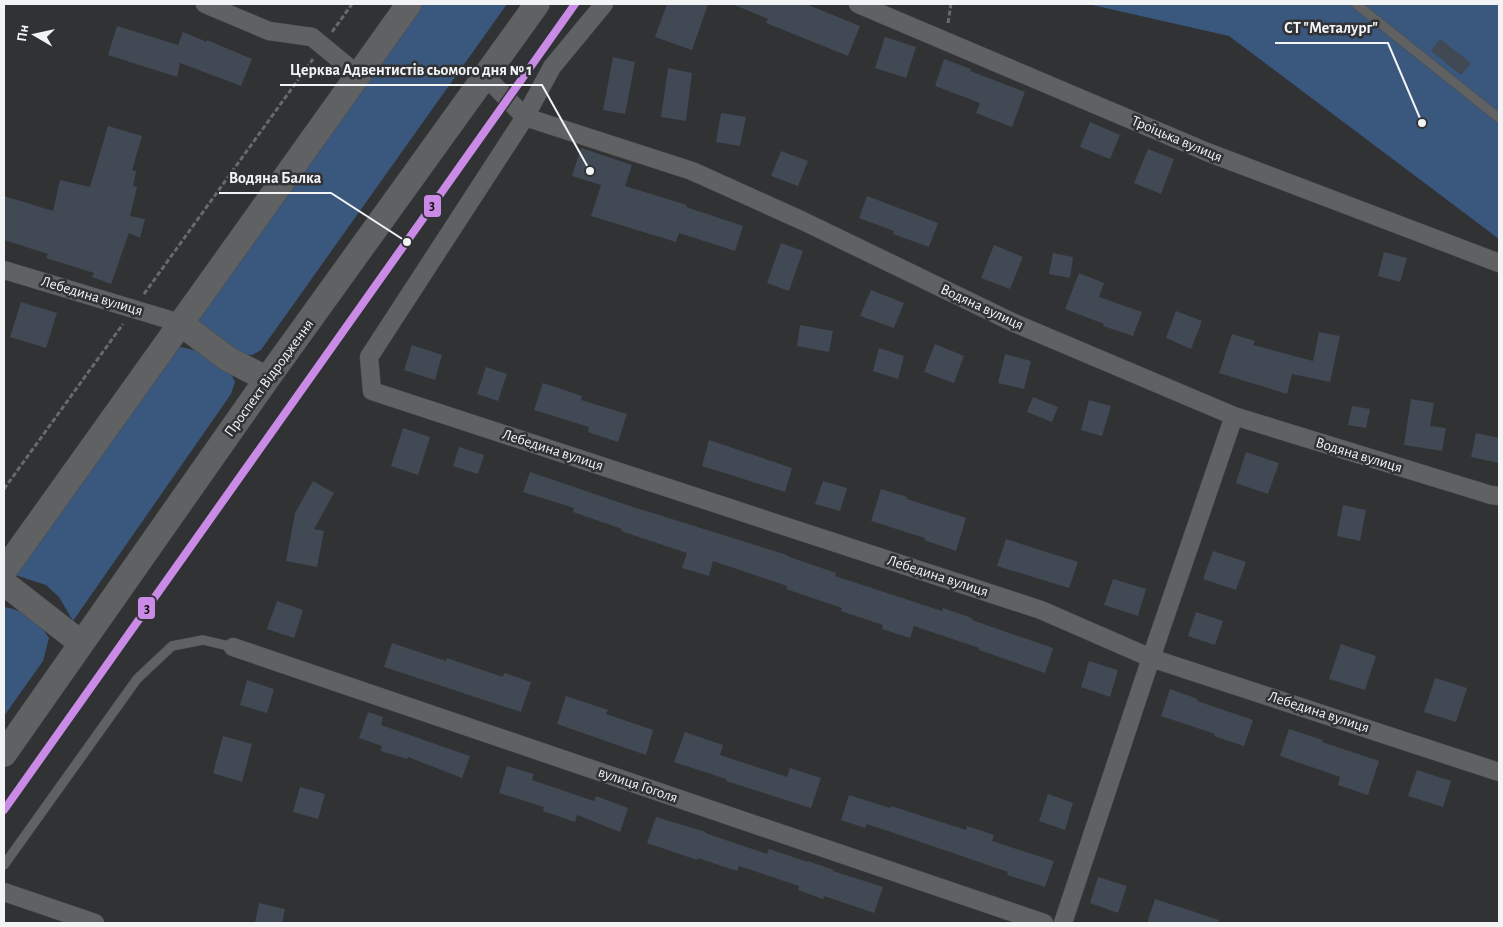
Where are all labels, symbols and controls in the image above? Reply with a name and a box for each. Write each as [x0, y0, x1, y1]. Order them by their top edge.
north arrow [10, 10, 60, 60]
callout: СТ "Металург" [1275, 12, 1388, 43]
text: СТ "Металург" [1284, 20, 1378, 37]
text: Пн [15, 24, 31, 43]
callout: Церква Адвентистів сьомого дня № 1 [280, 54, 542, 85]
text: Церква Адвентистів сьомого дня № 1 [290, 62, 532, 78]
street label: Троїцька вулиця [1129, 113, 1225, 165]
callout: Водяна Балка [219, 162, 331, 193]
text: Водяна Балка [229, 170, 322, 186]
line badge: 3 [423, 194, 442, 218]
text: 3 [429, 199, 435, 213]
street label: Лебедина вулиця [40, 273, 144, 319]
street label: Водяна вулиця [938, 281, 1026, 333]
street label: Проспект Відродження [221, 317, 317, 439]
street label: Лебедина вулиця [501, 427, 605, 473]
street label: Водяна вулиця [1314, 435, 1404, 475]
street label: Лебедина вулиця [886, 553, 990, 599]
line badge: 3 [137, 596, 156, 620]
text: 3 [144, 602, 150, 616]
street label: Лебедина вулиця [1267, 689, 1371, 735]
street label: вулиця Гоголя [596, 764, 680, 806]

